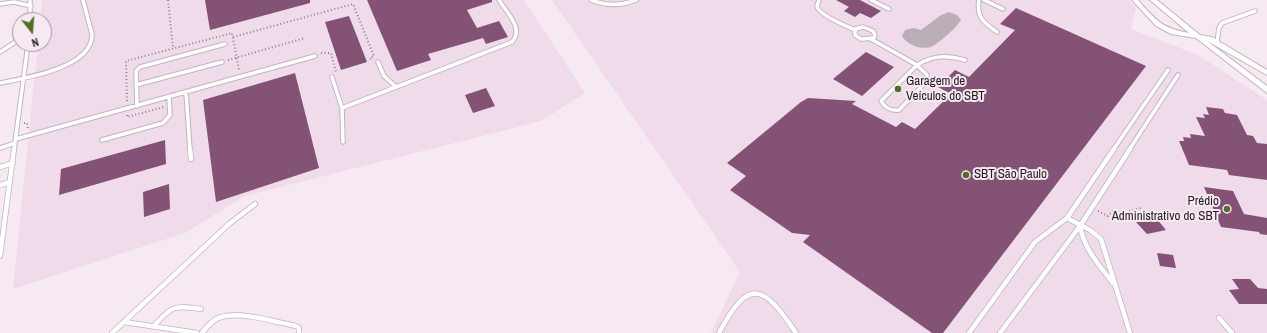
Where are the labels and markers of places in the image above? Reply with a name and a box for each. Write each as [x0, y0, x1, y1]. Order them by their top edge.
place label: Garagem de Veículos do SBT [906, 74, 985, 105]
marker: Garagem de Veículos do SBT [893, 84, 903, 94]
place label: SBT São Paulo [974, 167, 1047, 183]
marker: SBT São Paulo [961, 170, 971, 180]
place label: Prédio Administrativo do SBT [1112, 194, 1219, 225]
marker: Prédio Administrativo do SBT [1222, 204, 1232, 214]

